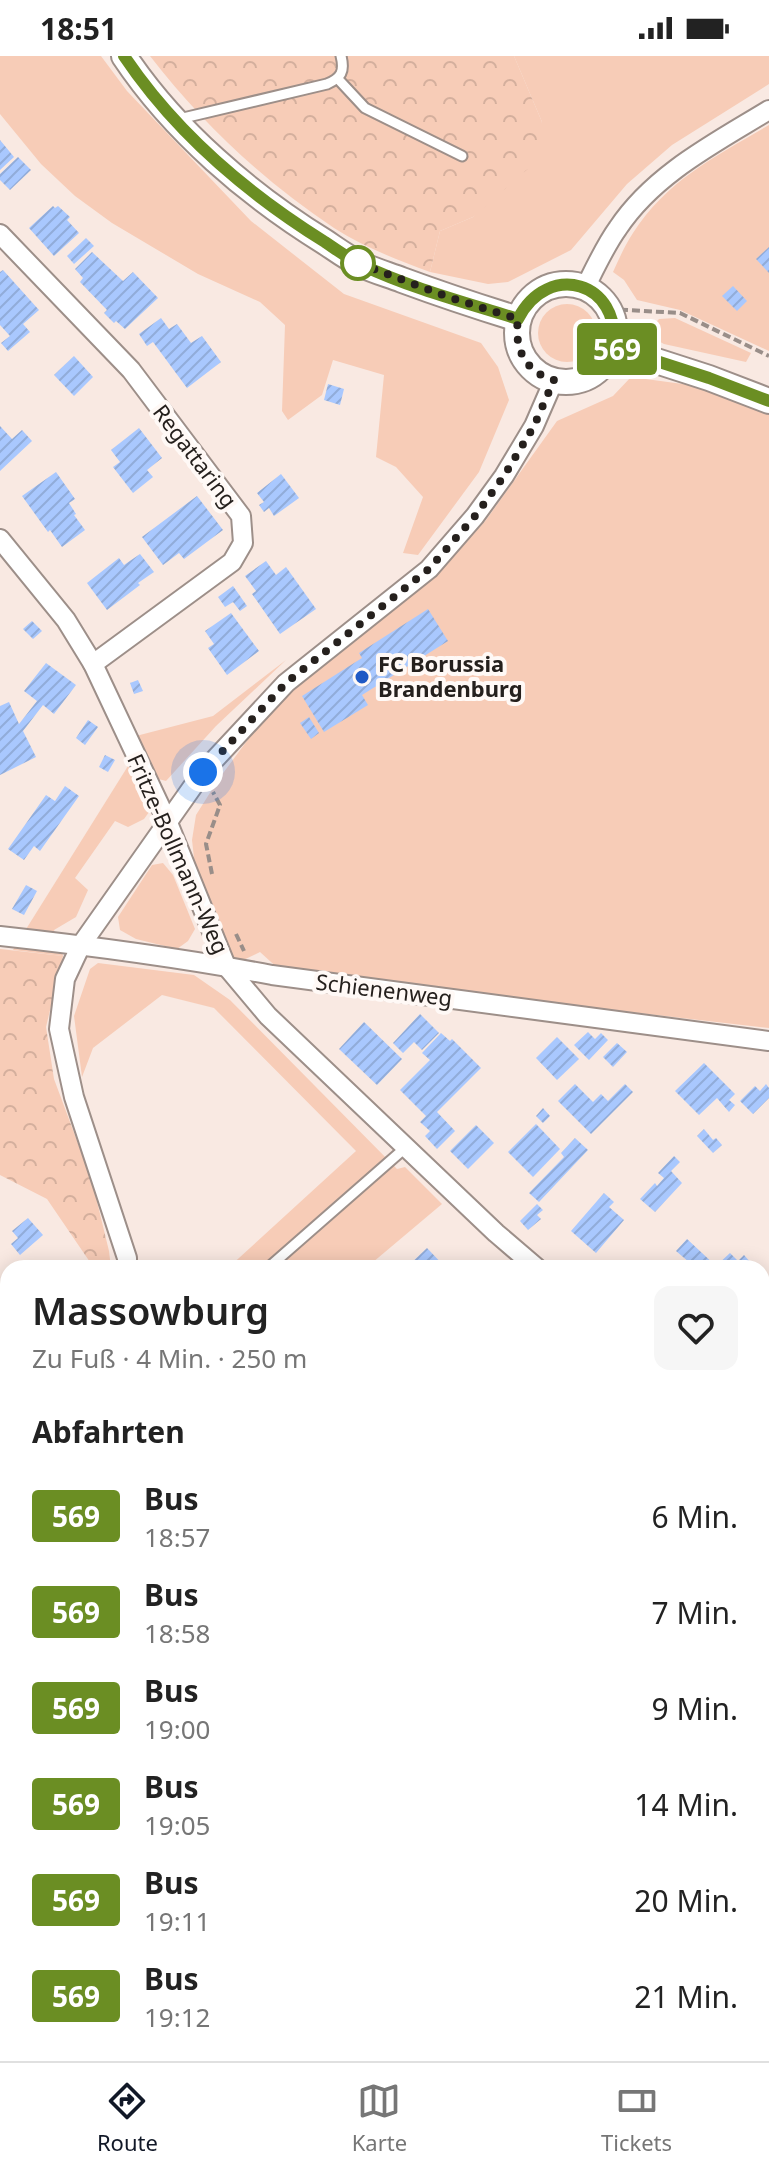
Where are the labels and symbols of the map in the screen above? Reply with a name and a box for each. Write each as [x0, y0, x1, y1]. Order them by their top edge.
unlabelled marker [341, 246, 375, 280]
line badge: 569 [571, 323, 663, 375]
street label: Regattaring [147, 398, 245, 513]
place label: FC Borussia Brandenburg [378, 648, 523, 703]
marker: FC Borussia Brandenburg [353, 668, 371, 686]
street label: Fritze-Bollmann-Weg [121, 749, 237, 958]
your location [183, 752, 223, 792]
street label: Schienenweg [314, 966, 454, 1012]

